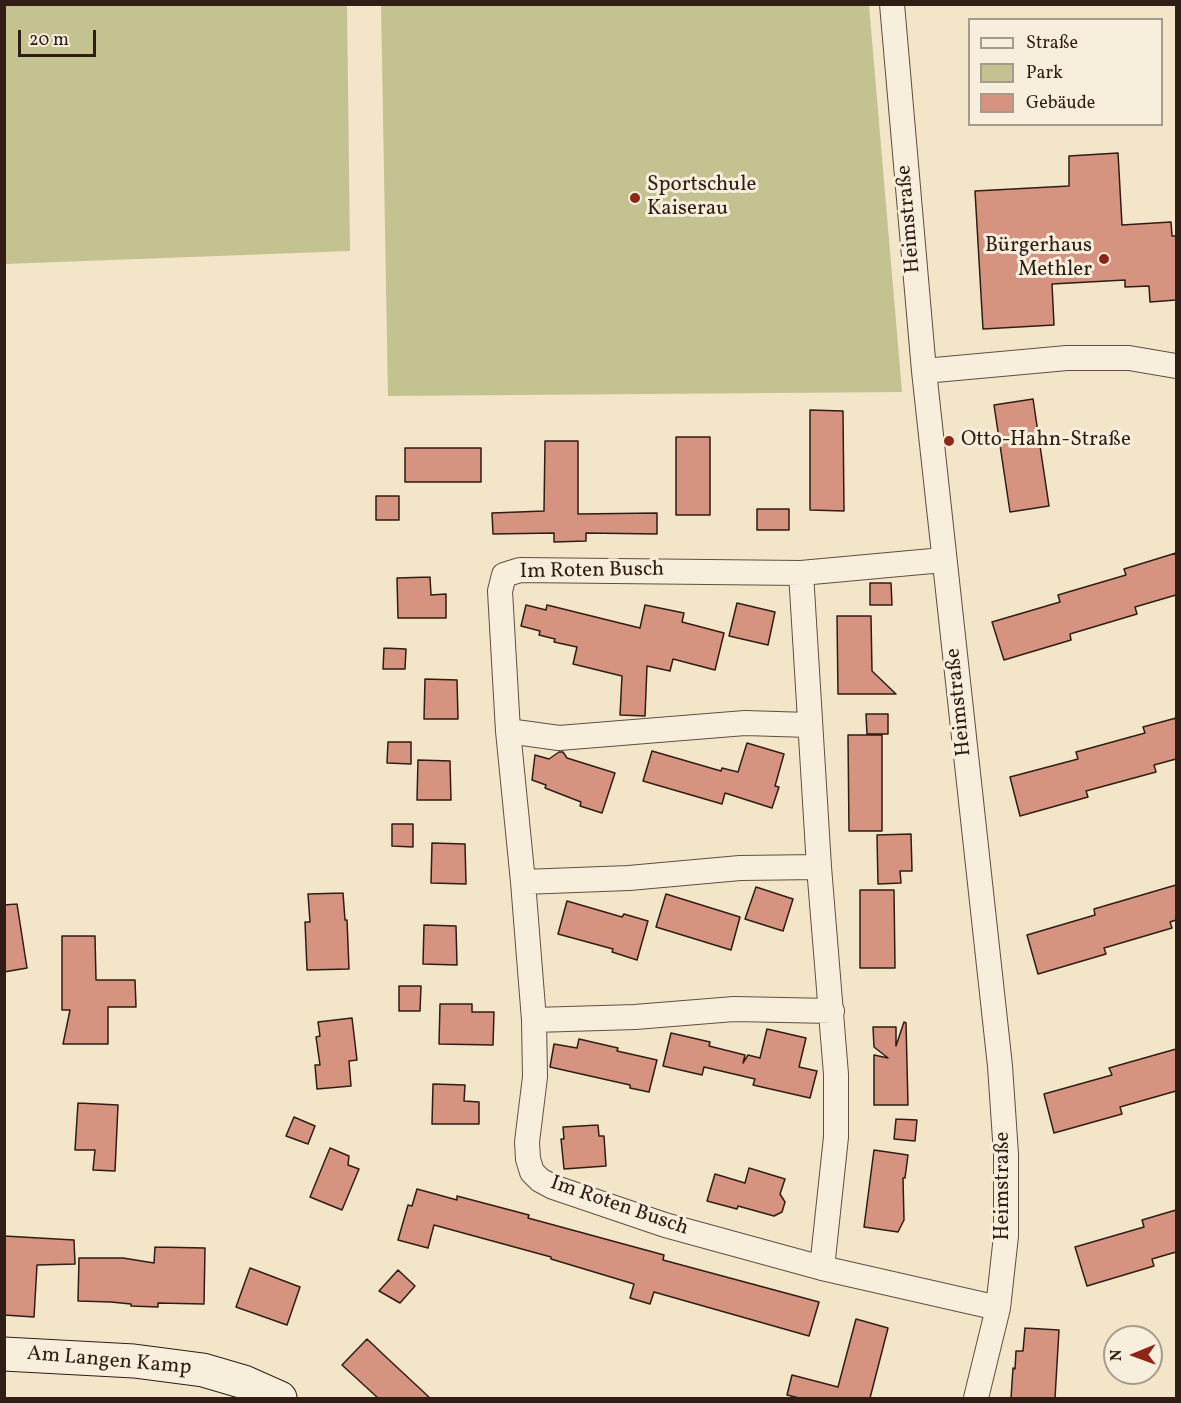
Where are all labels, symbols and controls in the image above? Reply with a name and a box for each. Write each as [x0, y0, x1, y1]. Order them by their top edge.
scale bar [21, 18, 99, 56]
legend [968, 18, 1163, 126]
text: 20 m [29, 28, 69, 53]
text: Straße [1026, 31, 1078, 56]
text: Park [1026, 61, 1063, 86]
text: Gebäude [1026, 91, 1095, 116]
street label: Heimstraße [893, 164, 927, 274]
place label: Sportschule Kaiserau [647, 173, 756, 223]
marker: Sportschule Kaiserau [628, 191, 642, 205]
place label: Bürgerhaus Methler [985, 234, 1092, 284]
marker: Bürgerhaus Methler [1097, 252, 1111, 266]
place label: Otto-Hahn-Straße [961, 428, 1131, 454]
marker: Otto-Hahn-Straße [942, 434, 956, 448]
street label: Im Roten Busch [520, 558, 664, 586]
street label: Heimstraße [942, 647, 978, 757]
street label: Heimstraße [991, 1132, 1017, 1240]
street label: Im Roten Busch [547, 1172, 691, 1242]
north arrow [1103, 1325, 1163, 1385]
street label: Am Langen Kamp [26, 1342, 192, 1382]
text: N [1106, 1349, 1128, 1361]

